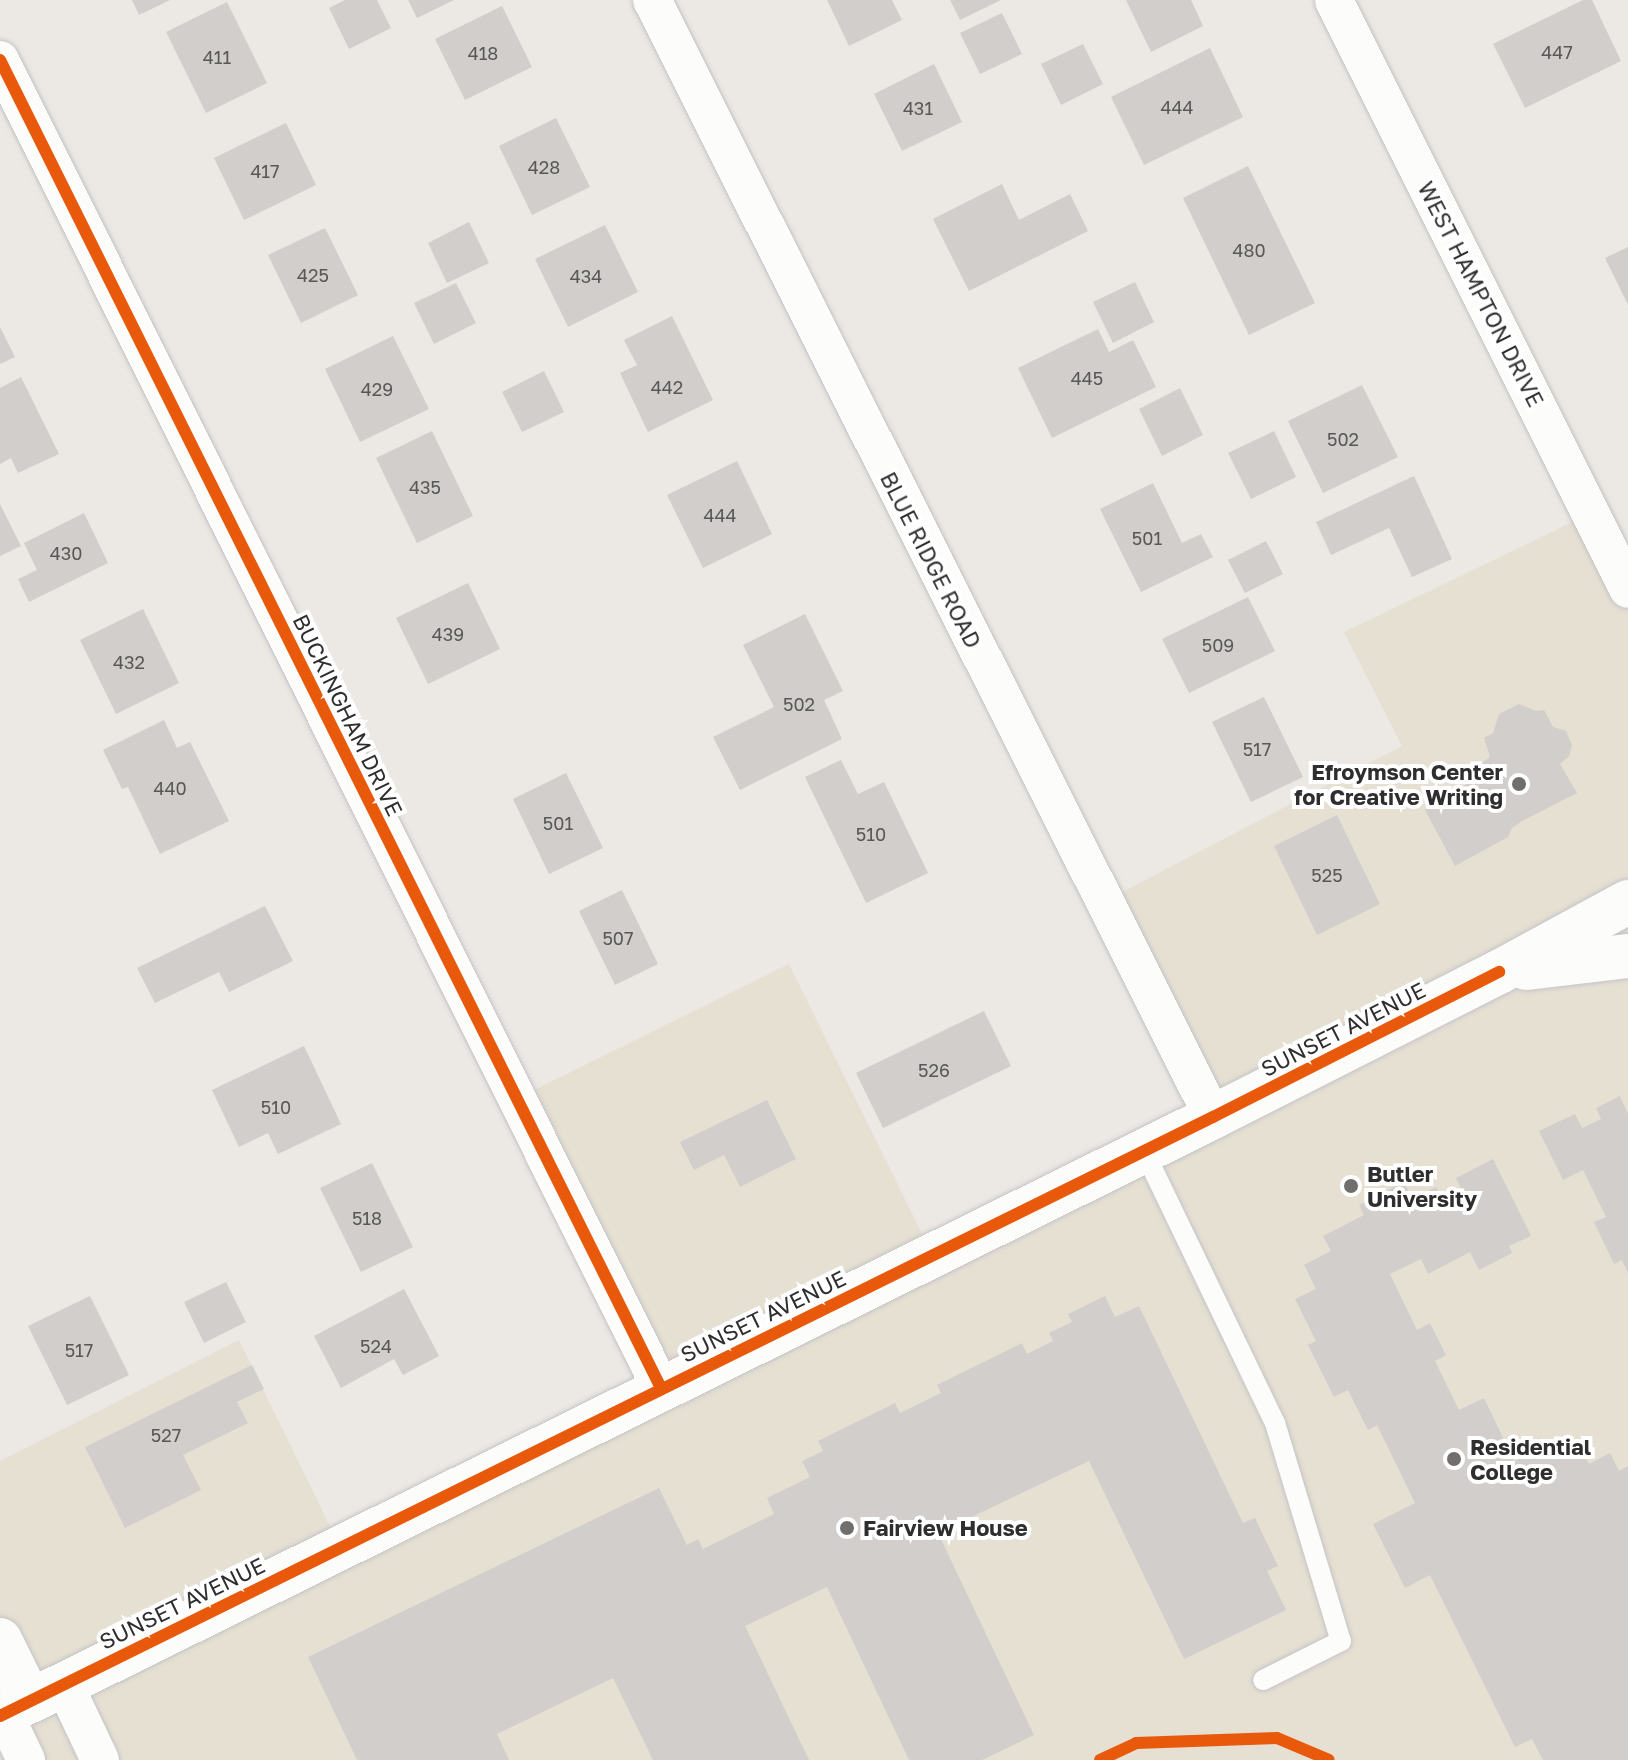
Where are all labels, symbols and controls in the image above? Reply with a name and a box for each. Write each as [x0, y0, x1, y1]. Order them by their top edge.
house number: 447 [1541, 41, 1573, 63]
house number: 418 [468, 42, 498, 64]
house number: 411 [203, 46, 231, 68]
house number: 444 [1161, 96, 1193, 118]
house number: 431 [903, 97, 933, 119]
house number: 428 [528, 156, 560, 178]
house number: 417 [250, 160, 280, 182]
street label: WEST HAMPTON DRIVE [1413, 177, 1549, 411]
house number: 480 [1232, 239, 1266, 261]
house number: 425 [297, 264, 329, 286]
house number: 434 [570, 265, 602, 287]
house number: 445 [1071, 367, 1103, 389]
house number: 442 [651, 376, 683, 398]
house number: 429 [361, 378, 393, 400]
house number: 502 [1327, 428, 1359, 450]
street label: BLUE RIDGE ROAD [875, 467, 987, 653]
house number: 435 [409, 476, 441, 498]
house number: 444 [704, 504, 736, 526]
house number: 501 [1132, 527, 1162, 549]
house number: 430 [50, 542, 82, 564]
street label: BUCKINGHAM DRIVE [288, 610, 408, 820]
house number: 439 [432, 623, 464, 645]
house number: 509 [1202, 634, 1234, 656]
house number: 432 [113, 651, 145, 673]
house number: 502 [783, 693, 815, 715]
house number: 517 [1243, 738, 1271, 760]
place label: Efroymson Center for Creative Writing [1294, 758, 1503, 810]
marker: Efroymson Center for Creative Writing [1510, 775, 1528, 793]
house number: 440 [153, 777, 187, 799]
house number: 501 [543, 812, 573, 834]
house number: 510 [856, 823, 886, 845]
house number: 525 [1311, 864, 1343, 886]
house number: 507 [602, 927, 634, 949]
street label: SUNSET AVENUE [1256, 976, 1430, 1082]
house number: 526 [918, 1059, 950, 1081]
house number: 510 [261, 1096, 291, 1118]
place label: Butler University [1367, 1160, 1477, 1212]
marker: Butler University [1342, 1177, 1360, 1195]
house number: 518 [352, 1207, 382, 1229]
street label: SUNSET AVENUE [676, 1264, 850, 1368]
house number: 524 [360, 1335, 392, 1357]
house number: 517 [65, 1339, 93, 1361]
house number: 527 [151, 1424, 181, 1446]
place label: Residential College [1470, 1433, 1591, 1484]
marker: Residential College [1445, 1450, 1463, 1468]
place label: Fairview House [863, 1515, 1028, 1541]
marker: Fairview House [838, 1519, 856, 1537]
street label: SUNSET AVENUE [95, 1551, 269, 1655]

